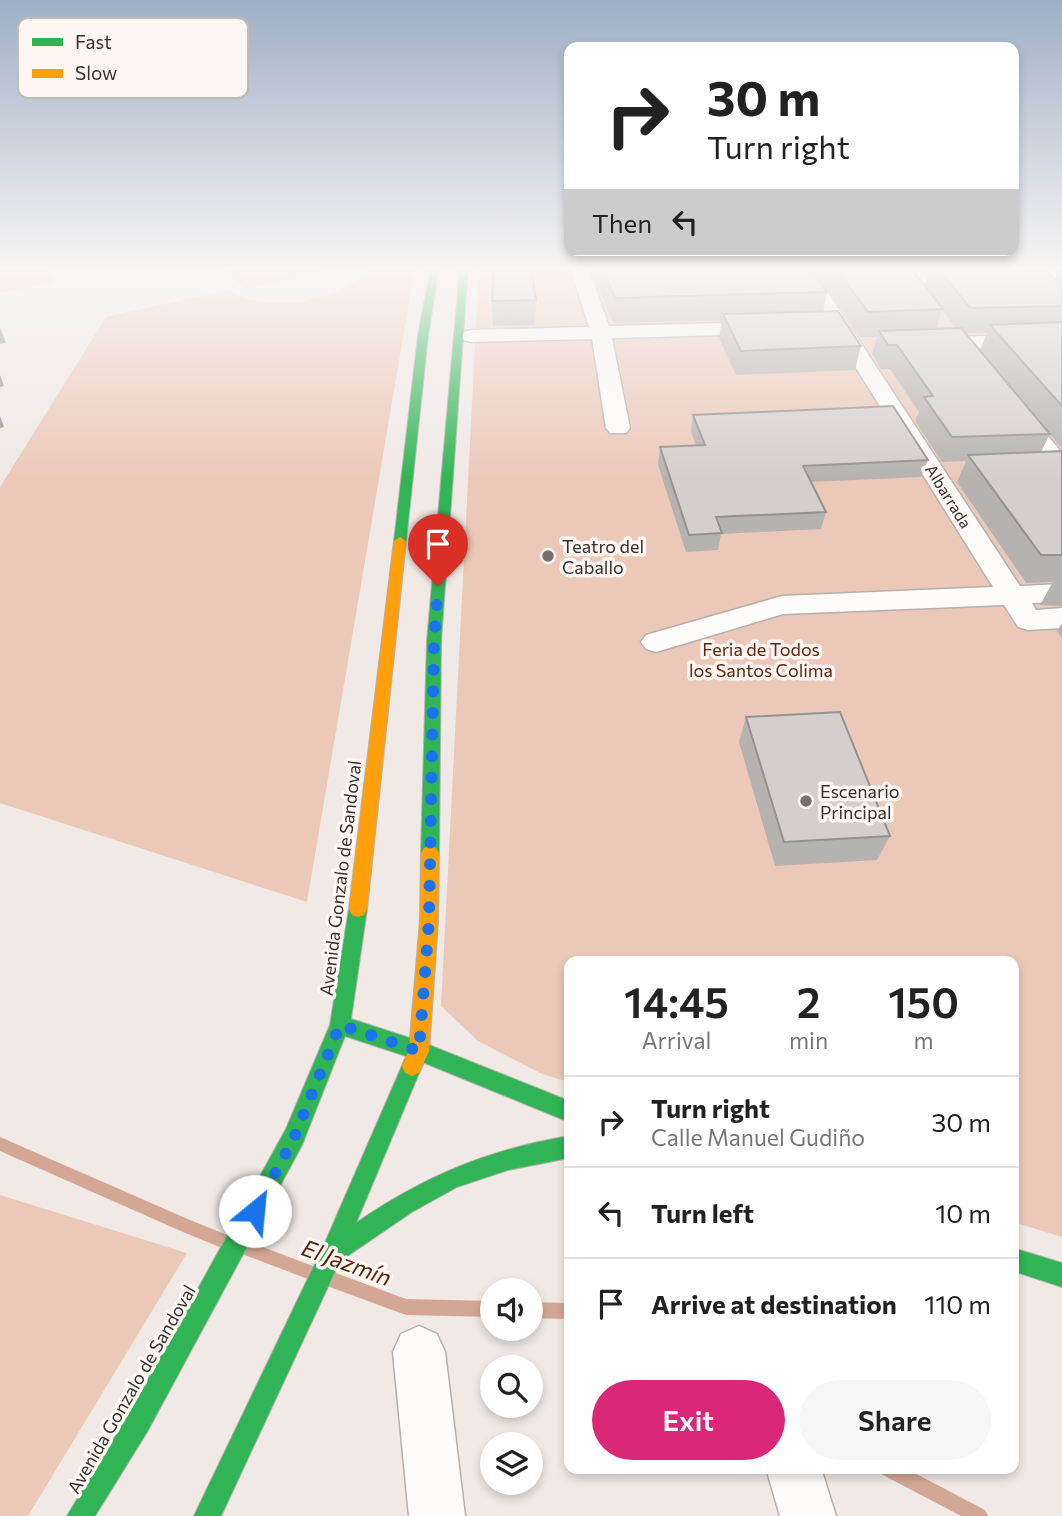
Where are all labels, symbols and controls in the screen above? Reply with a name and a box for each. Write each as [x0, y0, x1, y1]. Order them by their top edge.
legend [18, 18, 248, 98]
text: Fast [75, 30, 112, 53]
text: Slow [75, 61, 117, 84]
text: 30 m [707, 66, 820, 126]
icon: right [592, 70, 683, 161]
text: Turn right [707, 126, 850, 166]
icon: left [666, 203, 704, 241]
text: Then [592, 207, 652, 238]
street label: Albarrada [922, 461, 976, 531]
pin [408, 514, 468, 586]
icon: arrive [419, 525, 457, 563]
place label: Teatro del Caballo [562, 535, 644, 578]
marker: Teatro del Caballo [540, 548, 556, 564]
park label: Feria de Todos los Santos Colima [689, 638, 833, 681]
street label: Avenida Gonzalo de Sandoval [315, 759, 365, 997]
place label: Escenario Principal [820, 780, 900, 823]
marker: Escenario Principal [798, 793, 814, 809]
text: 14:45 [624, 975, 729, 1027]
text: 2 [797, 975, 820, 1027]
text: 150 [888, 975, 959, 1027]
text: Arrival [642, 1026, 711, 1054]
text: min [789, 1026, 828, 1054]
text: m [914, 1026, 934, 1054]
text: Turn right [651, 1092, 770, 1123]
icon: right [592, 1103, 630, 1141]
text: 30 m [932, 1106, 991, 1137]
text: Calle Manuel Gudiño [651, 1123, 865, 1151]
position arrow [218, 1174, 292, 1248]
icon: left [592, 1194, 630, 1232]
text: Turn left [651, 1197, 754, 1228]
text: 10 m [935, 1197, 991, 1228]
water label: El Jazmín [298, 1233, 396, 1291]
map controls [480, 1278, 543, 1495]
button: sound [480, 1278, 543, 1341]
street label: Avenida Gonzalo de Sandoval [62, 1281, 200, 1497]
icon: arrive [592, 1285, 630, 1323]
text: Arrive at destination [651, 1288, 897, 1319]
text: 110 m [924, 1288, 991, 1319]
button: search [480, 1355, 543, 1418]
button: Exit [592, 1380, 785, 1460]
button: Share [799, 1380, 991, 1460]
button: layers [480, 1432, 543, 1495]

